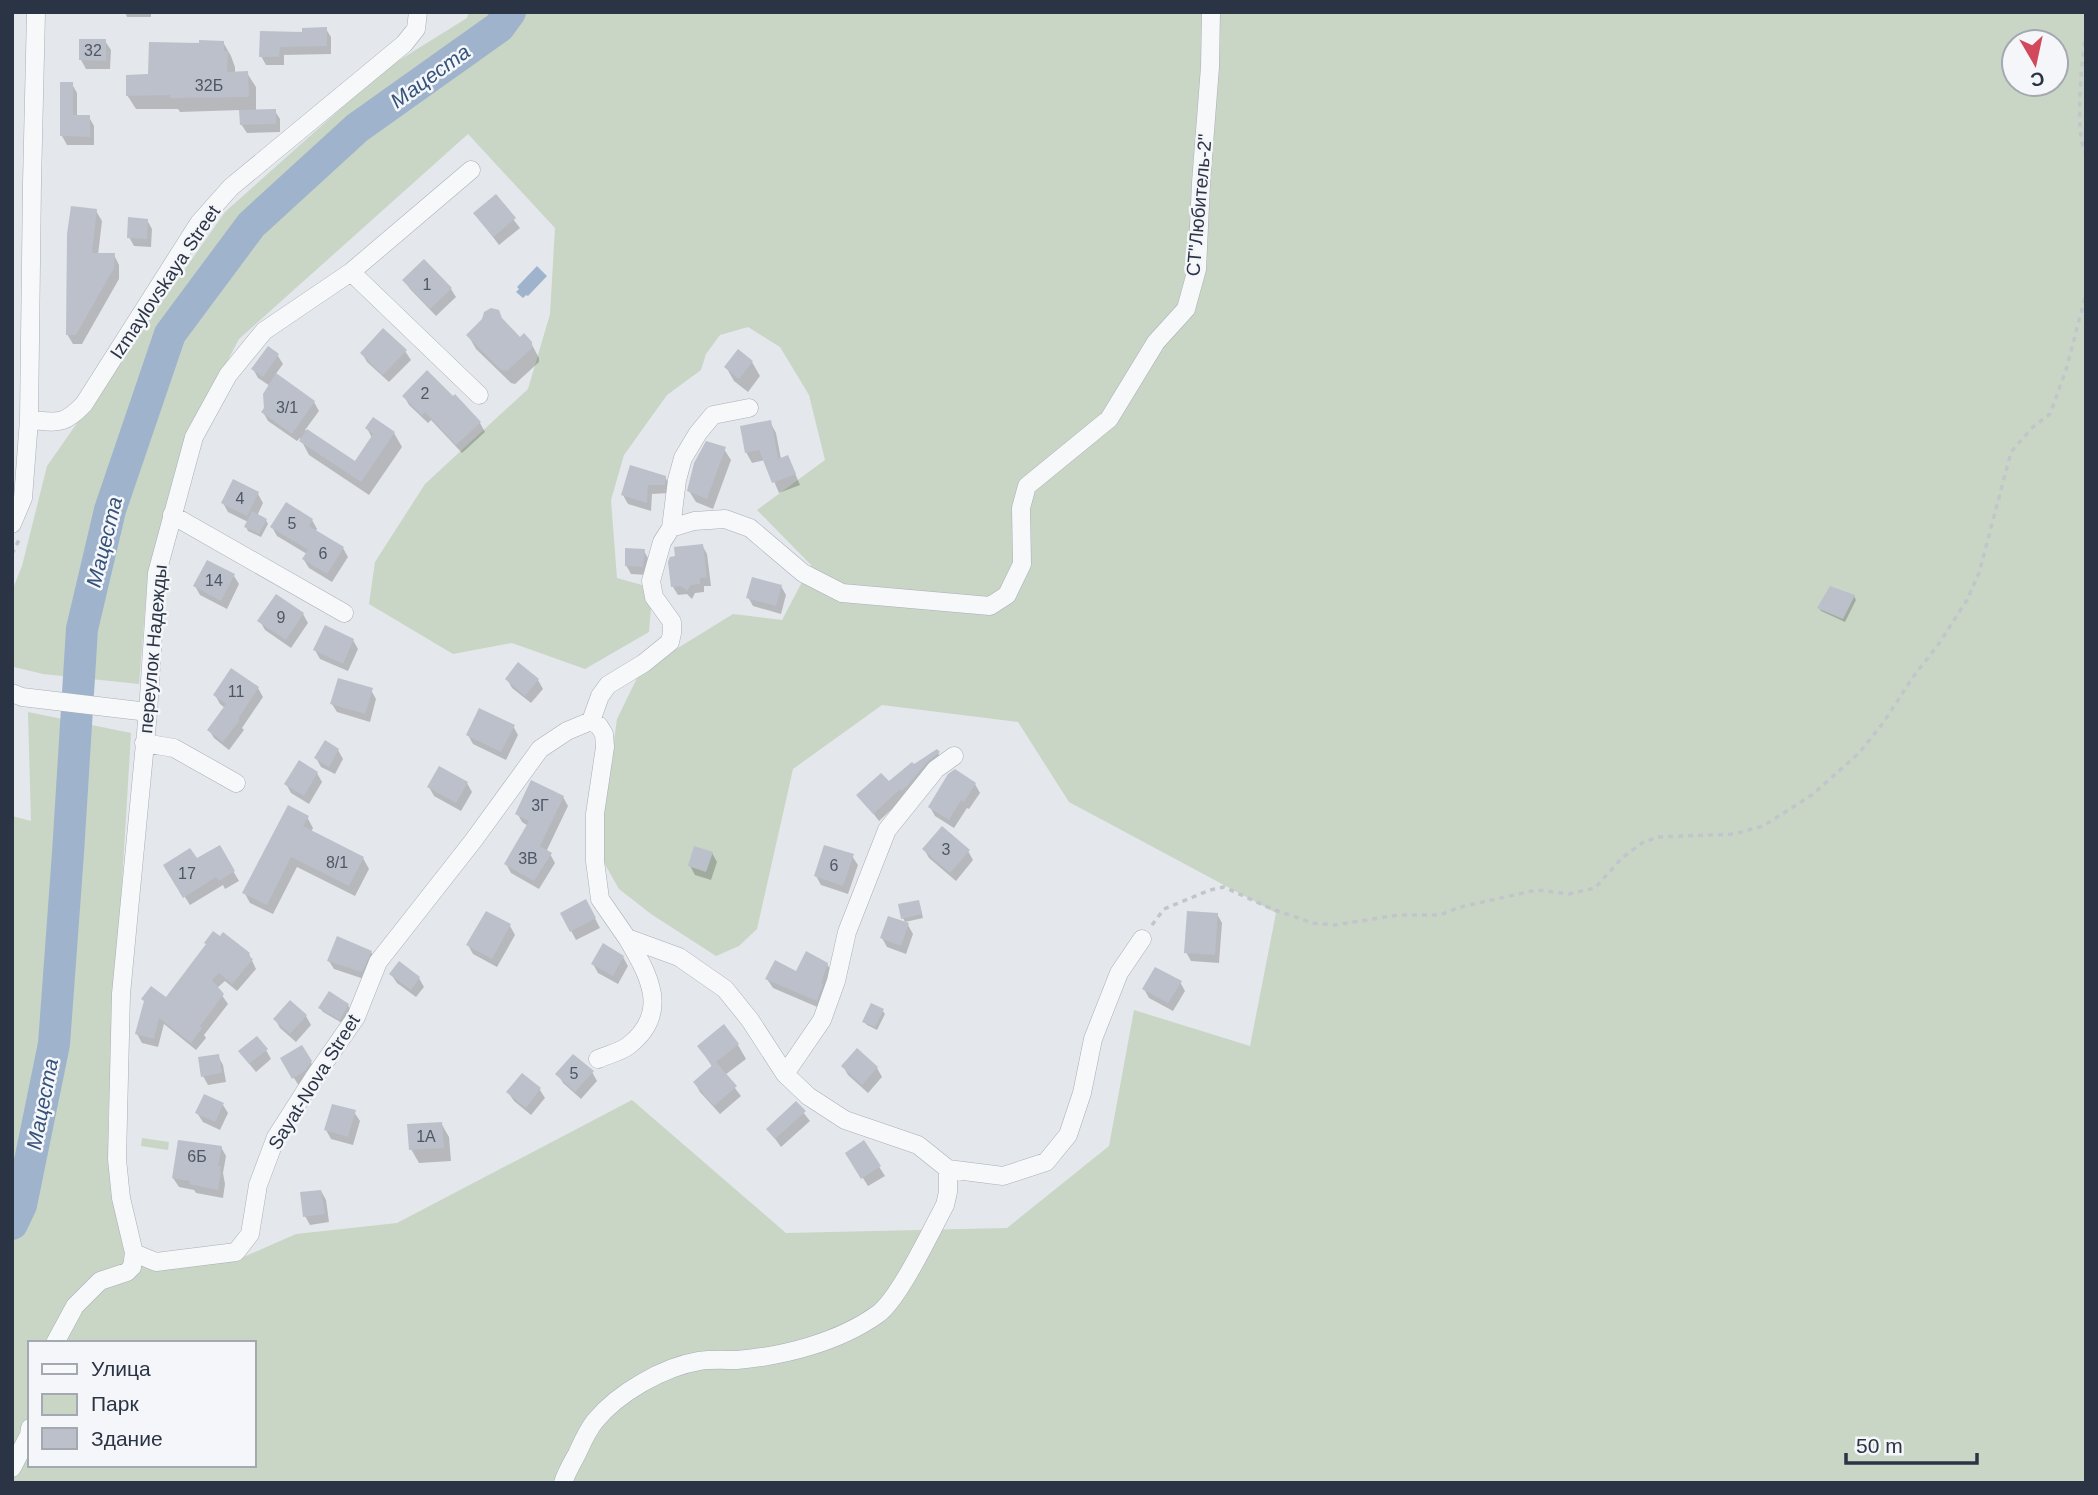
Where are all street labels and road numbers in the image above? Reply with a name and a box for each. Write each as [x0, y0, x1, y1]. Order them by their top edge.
street label: СТ"Любитель-2" [1182, 133, 1216, 277]
street label: Izmaylovskaya Street [106, 201, 225, 363]
street label: переулок Надежды [135, 564, 171, 734]
street label: Sayat-Nova Street [264, 1010, 364, 1153]

